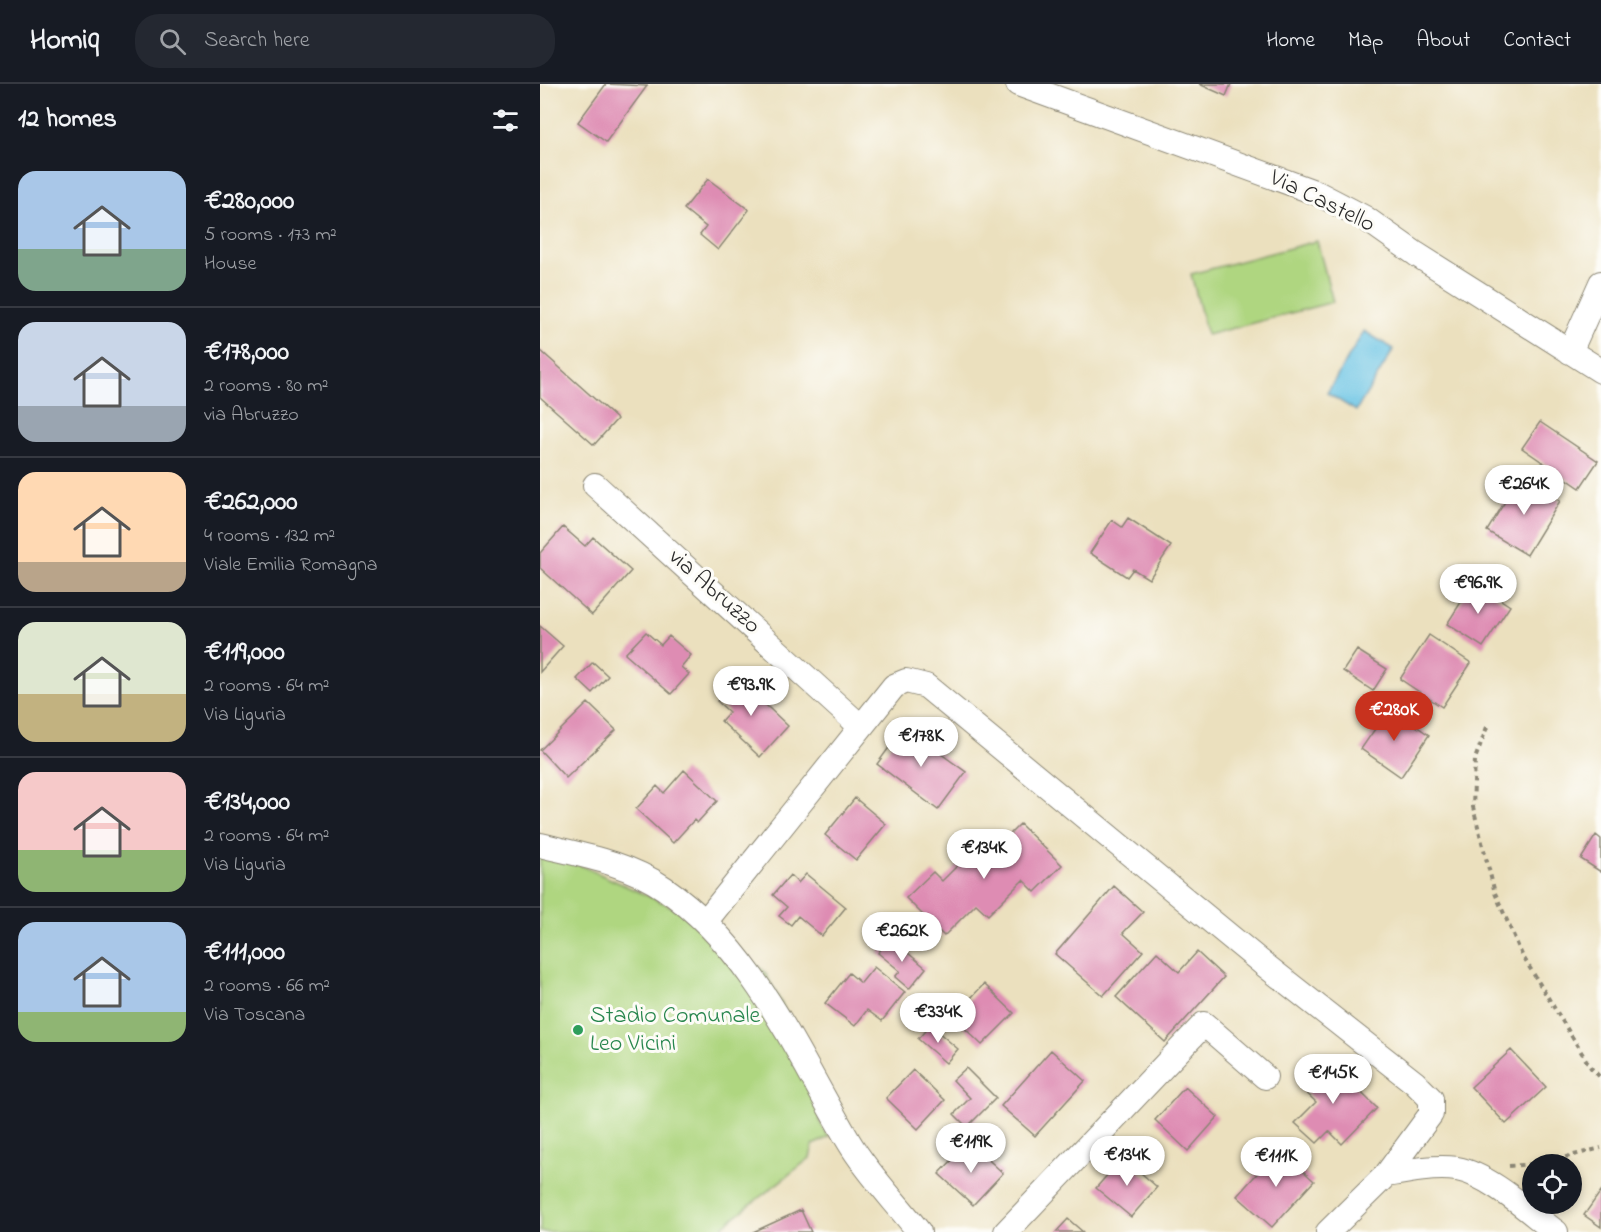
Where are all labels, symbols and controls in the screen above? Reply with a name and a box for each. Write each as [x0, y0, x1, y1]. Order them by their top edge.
search box [135, 14, 555, 68]
text: Homiq [30, 21, 99, 62]
icon: search [156, 25, 189, 58]
text: Search here [204, 25, 310, 57]
text: Home [1266, 26, 1315, 56]
text: Map [1348, 26, 1383, 56]
text: About [1416, 26, 1470, 56]
text: Contact [1503, 26, 1571, 56]
text: 12 homes [18, 101, 117, 139]
icon: filters [489, 104, 522, 137]
street label: Via Castello [1262, 161, 1381, 243]
text: €280,000 [204, 183, 294, 221]
icon: home [66, 195, 138, 267]
text: 5 rooms · 173 m² [204, 221, 337, 250]
text: House [204, 250, 257, 279]
text: €178,000 [204, 334, 289, 372]
icon: home [66, 346, 138, 418]
text: 2 rooms · 80 m² [204, 372, 329, 401]
text: via Abruzzo [204, 401, 299, 430]
pin: €264K [1482, 465, 1566, 516]
text: €264K [1499, 470, 1549, 499]
text: €262,000 [204, 484, 298, 522]
icon: home [66, 496, 138, 568]
text: 4 rooms · 132 m² [204, 522, 335, 551]
street label: via Abruzzo [660, 541, 768, 643]
text: Viale Emilia Romagna [204, 551, 378, 580]
pin: €96.9K [1429, 564, 1527, 615]
text: €96.9K [1454, 569, 1502, 598]
text: €119,000 [204, 634, 285, 672]
icon: home [66, 646, 138, 718]
pin: €93.9K [702, 666, 800, 717]
text: €93.9K [727, 671, 775, 700]
text: 2 rooms · 64 m² [204, 672, 329, 701]
pin: €280K [1352, 691, 1436, 742]
text: €280K [1369, 696, 1419, 725]
text: Via Liguria [204, 701, 286, 730]
pin: €178K [879, 717, 963, 768]
text: €178K [898, 722, 944, 751]
text: €134,000 [204, 784, 290, 822]
icon: home [66, 796, 138, 868]
text: 2 rooms · 64 m² [204, 822, 329, 851]
pin: €134K [942, 829, 1026, 880]
text: €134K [961, 834, 1007, 863]
text: Via Liguria [204, 851, 286, 880]
pin: €262K [860, 912, 944, 963]
text: €262K [876, 917, 928, 946]
text: €111,000 [204, 934, 285, 972]
icon: home [66, 946, 138, 1018]
text: 2 rooms · 66 m² [204, 972, 330, 1001]
pin: €334K [896, 993, 980, 1044]
text: €334K [914, 998, 962, 1027]
place label: Stadio Comunale Leo Vicini [590, 999, 760, 1062]
text: Via Toscana [204, 1001, 305, 1030]
marker: Stadio Comunale Leo Vicini [571, 1023, 585, 1037]
pin: €145K [1291, 1054, 1375, 1105]
text: €145K [1308, 1059, 1358, 1088]
pin: €119K [929, 1123, 1013, 1174]
text: €119K [950, 1128, 992, 1157]
pin: €134K [1085, 1136, 1169, 1187]
pin: €111K [1234, 1137, 1318, 1188]
text: €134K [1104, 1141, 1150, 1170]
text: €111K [1255, 1142, 1297, 1171]
map controls [1522, 1154, 1582, 1214]
button: locate [1522, 1154, 1582, 1214]

